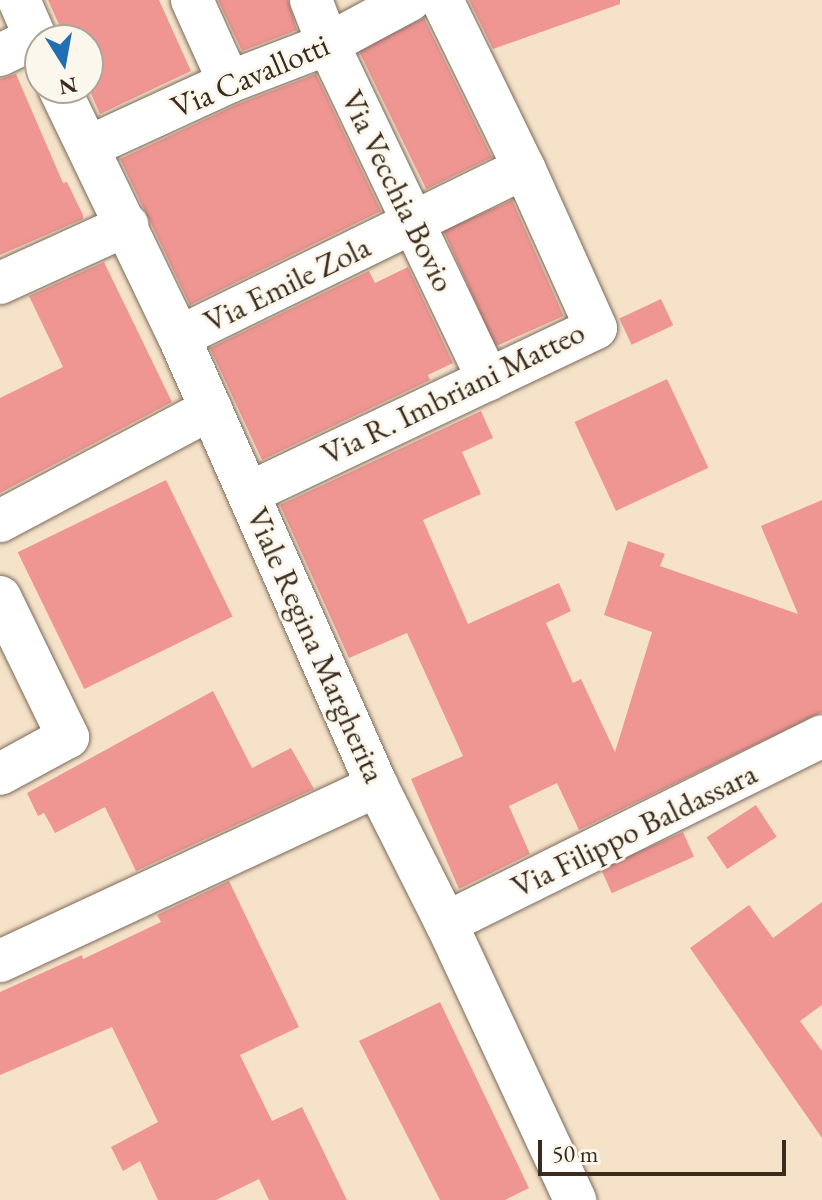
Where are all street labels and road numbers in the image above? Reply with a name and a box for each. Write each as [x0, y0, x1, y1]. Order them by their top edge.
street label: Via Cavallotti [165, 25, 335, 127]
street label: Via Vecchia Bovio [333, 84, 463, 298]
street label: Via Emile Zola [198, 227, 376, 341]
street label: Via R. Imbriani Matteo [315, 313, 591, 473]
street label: Viale Regina Margherita [238, 502, 394, 788]
street label: Via Filippo Baldassara [505, 754, 763, 906]

